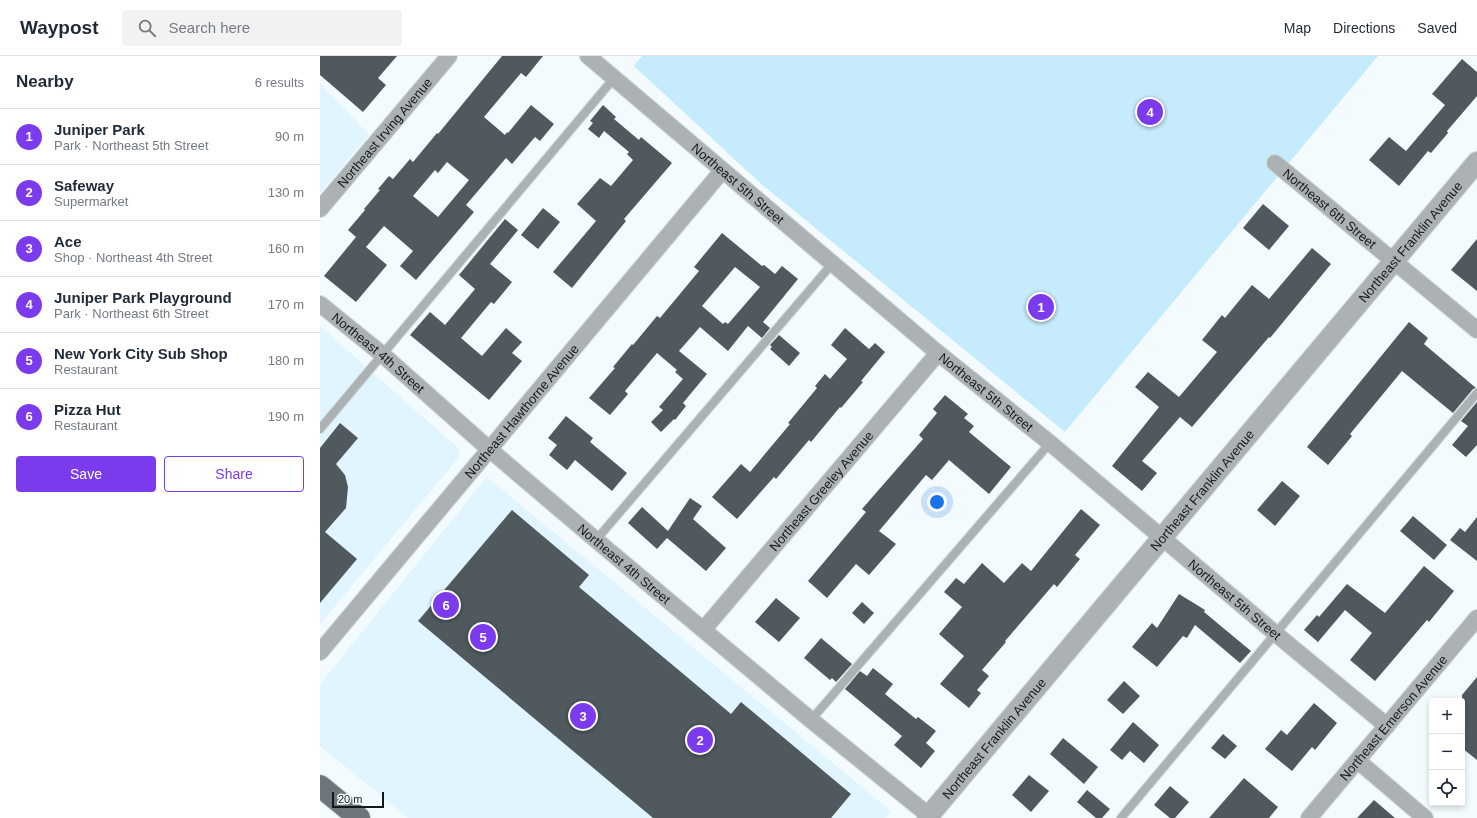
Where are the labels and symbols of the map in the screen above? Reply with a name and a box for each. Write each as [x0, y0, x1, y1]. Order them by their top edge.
street label: Northeast Irving Avenue [334, 75, 435, 191]
pin: 4 [1137, 97, 1163, 127]
street label: Northeast 5th Street [689, 140, 787, 227]
street label: Northeast 6th Street [1280, 166, 1379, 252]
street label: Northeast Franklin Avenue [1356, 179, 1465, 306]
pin: 1 [1028, 292, 1054, 322]
street label: Northeast 4th Street [329, 310, 428, 397]
street label: Northeast Hawthorne Avenue [462, 341, 582, 481]
street label: Northeast 5th Street [936, 350, 1036, 435]
street label: Northeast Franklin Avenue [1147, 427, 1257, 554]
street label: Northeast Greeley Avenue [766, 428, 876, 554]
your location [927, 492, 947, 512]
street label: Northeast 4th Street [574, 521, 674, 607]
street label: Northeast 5th Street [1185, 556, 1284, 643]
pin: 6 [433, 590, 459, 620]
pin: 5 [470, 622, 496, 652]
street label: Northeast Emerson Avenue [1337, 652, 1450, 784]
street label: Northeast Franklin Avenue [939, 675, 1049, 802]
pin: 3 [570, 701, 596, 731]
pin: 2 [687, 725, 713, 755]
scale bar [332, 790, 384, 809]

